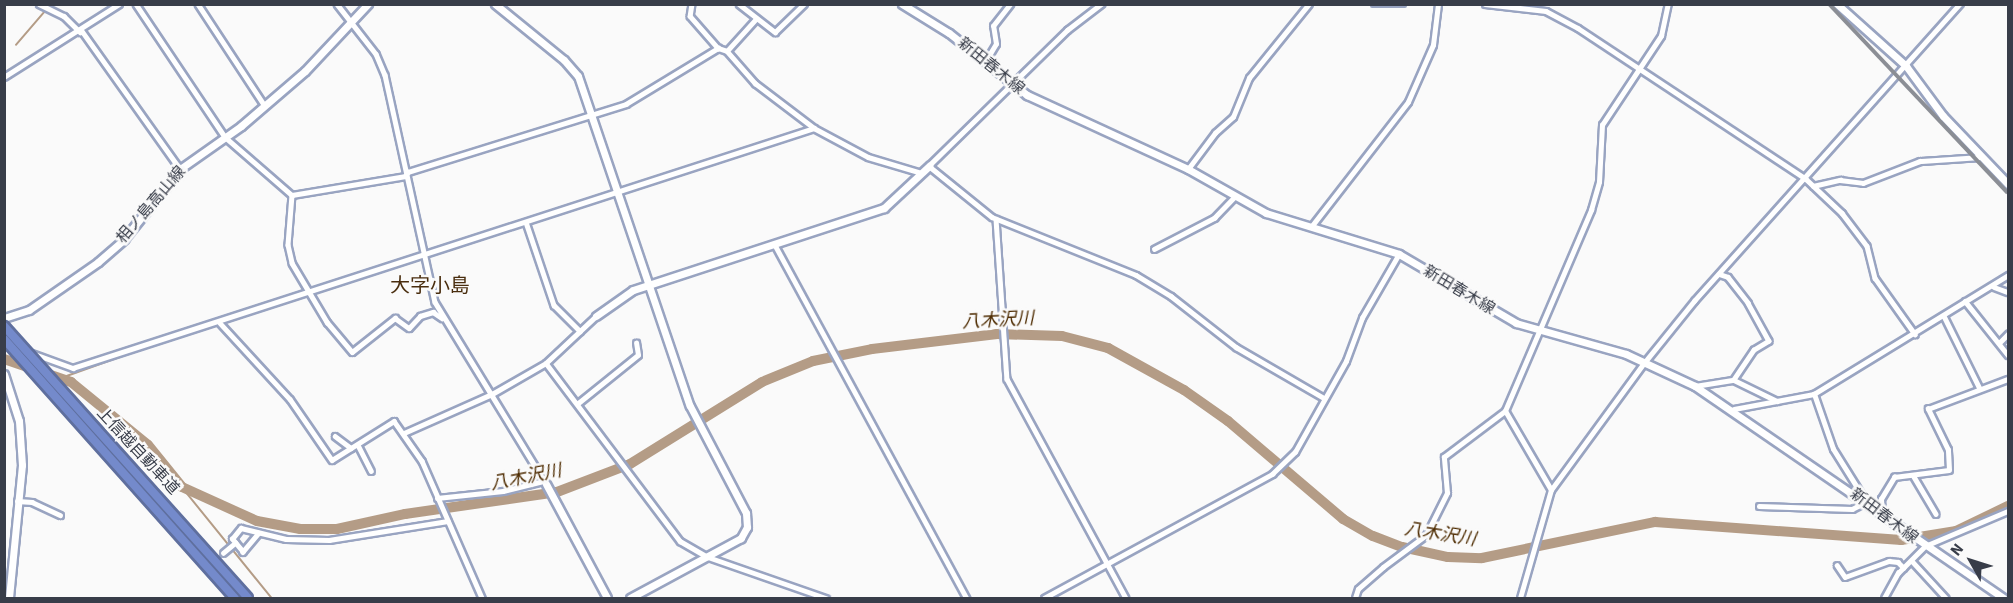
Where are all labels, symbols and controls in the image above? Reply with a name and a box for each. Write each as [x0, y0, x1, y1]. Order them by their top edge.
street label: 新田春木線 [954, 33, 1028, 99]
street label: 相ノ島高山線 [112, 162, 190, 248]
street label: 新田春木線 [1420, 261, 1498, 319]
district label: 大字小島 [390, 274, 470, 298]
water label: 八木沢川 [961, 308, 1035, 334]
street label: 上信越自動車道 [93, 403, 183, 499]
water label: 八木沢川 [489, 461, 563, 495]
street label: 新田春木線 [1846, 484, 1922, 548]
water label: 八木沢川 [1403, 519, 1477, 551]
north arrow [1941, 531, 2001, 591]
text: N [1945, 539, 1969, 561]

